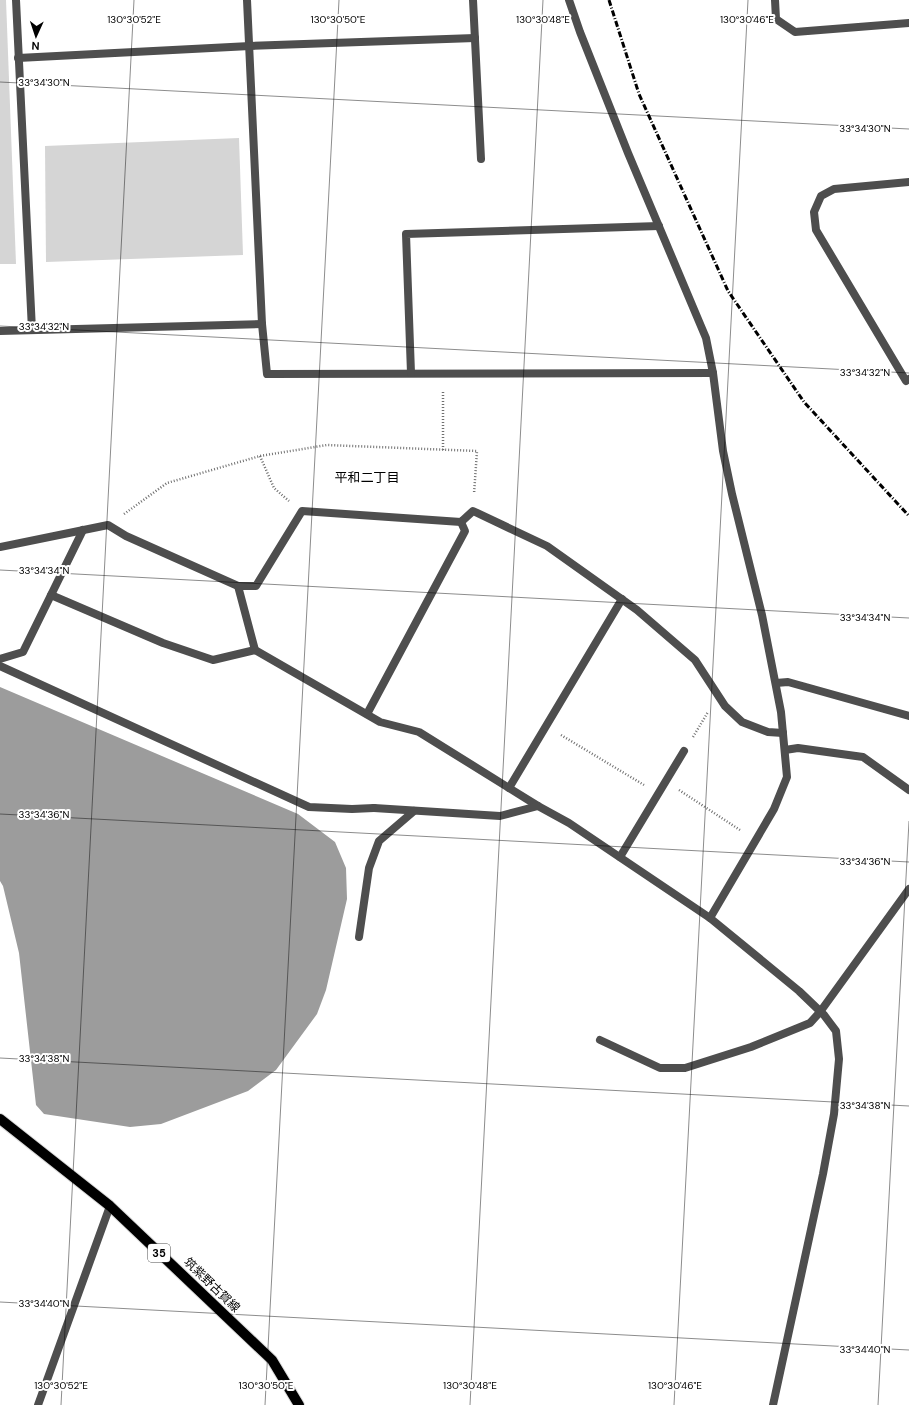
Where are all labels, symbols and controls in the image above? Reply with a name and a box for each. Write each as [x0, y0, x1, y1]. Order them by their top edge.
text: 130°30'52"E [107, 13, 161, 26]
text: 130°30'50"E [311, 13, 366, 26]
text: 130°30'48"E [516, 13, 570, 26]
text: 130°30'46"E [720, 13, 774, 26]
north arrow [16, 16, 56, 56]
text: N [31, 39, 40, 53]
text: 33°34'30"N [18, 76, 70, 89]
text: 33°34'30"N [839, 122, 891, 135]
text: 33°34'32"N [19, 320, 69, 333]
text: 33°34'32"N [840, 366, 890, 379]
district label: 平和二丁目 [334, 469, 400, 486]
text: 33°34'34"N [19, 564, 69, 577]
text: 33°34'34"N [840, 611, 890, 624]
text: 33°34'36"N [19, 808, 69, 821]
text: 33°34'36"N [840, 855, 890, 868]
text: 33°34'38"N [19, 1052, 69, 1065]
text: 33°34'38"N [840, 1099, 890, 1112]
road number: 35 [148, 1244, 170, 1262]
street label: 筑紫野古賀線 [181, 1254, 243, 1316]
text: 33°34'40"N [18, 1297, 70, 1310]
text: 33°34'40"N [839, 1343, 891, 1356]
text: 130°30'52"E [34, 1379, 88, 1392]
text: 130°30'50"E [239, 1379, 294, 1392]
text: 130°30'48"E [443, 1379, 497, 1392]
text: 130°30'46"E [648, 1379, 702, 1392]

